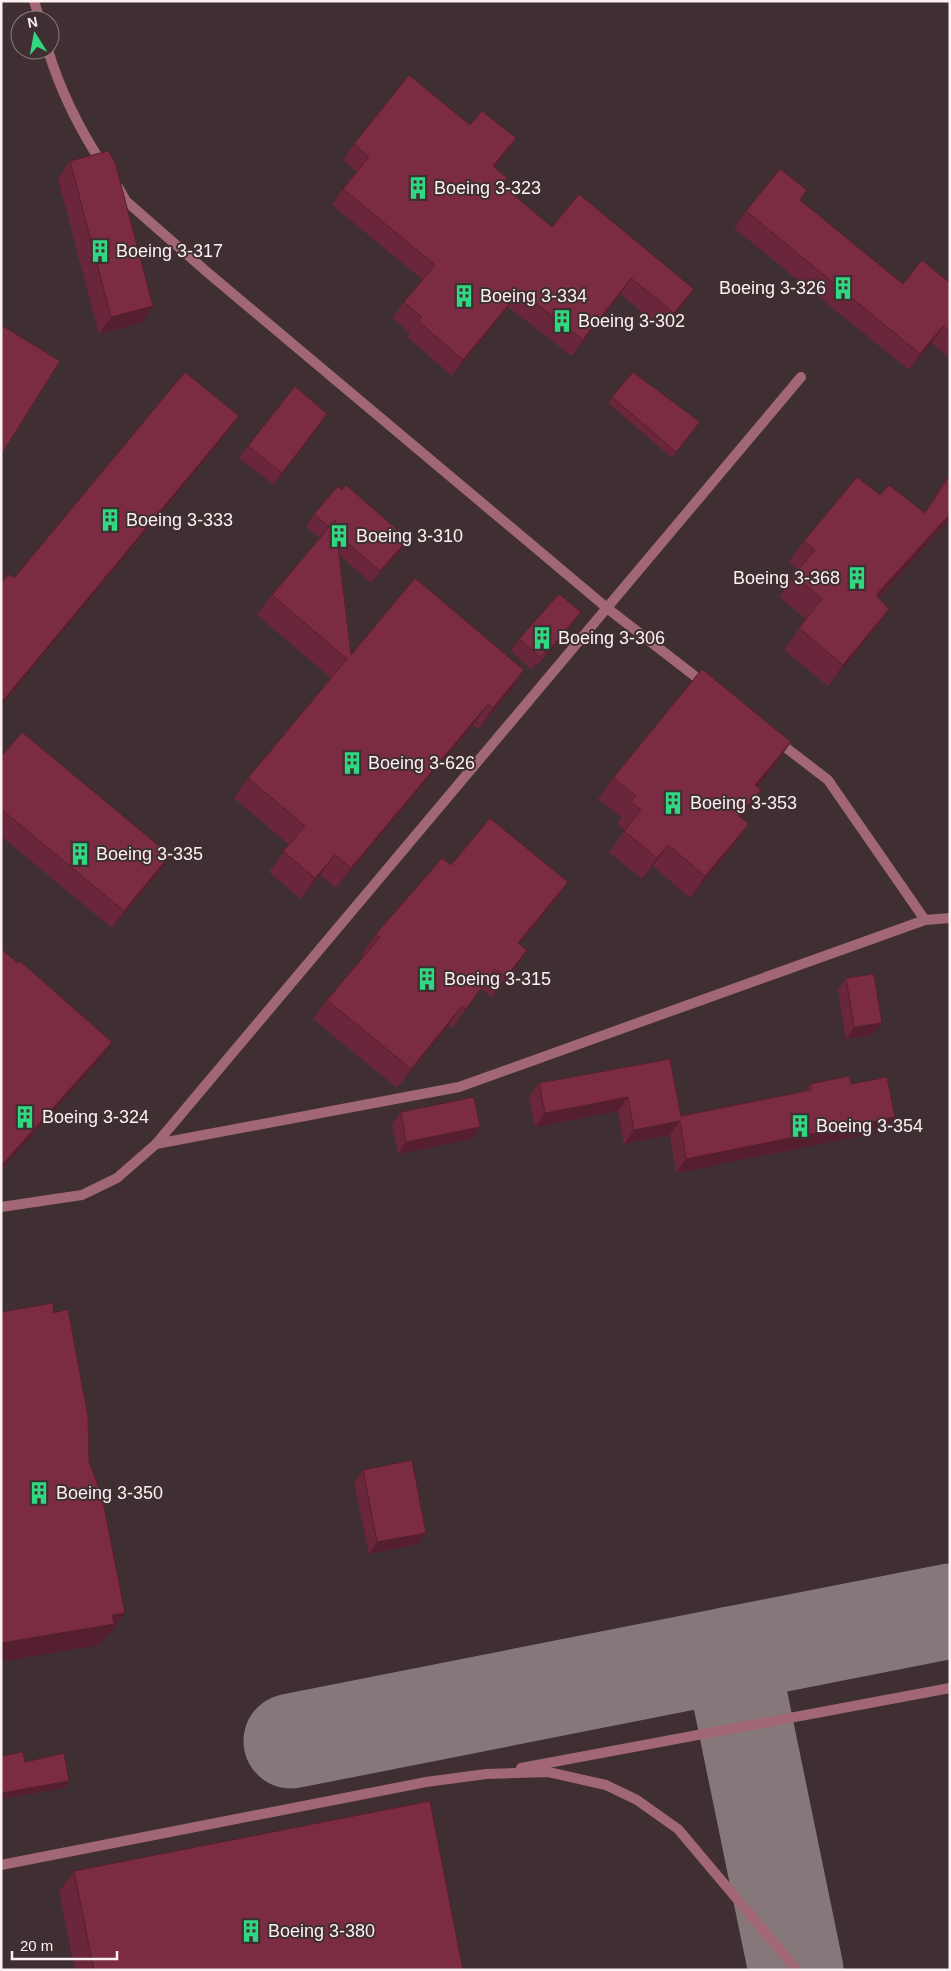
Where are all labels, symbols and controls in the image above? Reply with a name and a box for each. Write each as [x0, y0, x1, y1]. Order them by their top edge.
north arrow [10, 10, 60, 60]
text: N [26, 13, 39, 31]
building icon: Boeing 3-323 [405, 175, 431, 201]
place label: Boeing 3-323 [434, 178, 541, 198]
building icon: Boeing 3-317 [87, 238, 113, 264]
place label: Boeing 3-317 [116, 241, 223, 261]
building icon: Boeing 3-326 [830, 275, 856, 301]
place label: Boeing 3-326 [719, 278, 826, 298]
building icon: Boeing 3-334 [451, 283, 477, 309]
place label: Boeing 3-334 [480, 286, 587, 306]
building icon: Boeing 3-302 [549, 308, 575, 334]
place label: Boeing 3-302 [578, 311, 685, 331]
building icon: Boeing 3-333 [97, 507, 123, 533]
place label: Boeing 3-333 [126, 510, 233, 530]
building icon: Boeing 3-310 [326, 523, 352, 549]
place label: Boeing 3-310 [356, 526, 463, 546]
building icon: Boeing 3-368 [844, 565, 870, 591]
place label: Boeing 3-368 [733, 568, 840, 588]
building icon: Boeing 3-306 [529, 625, 555, 651]
place label: Boeing 3-306 [558, 628, 665, 648]
building icon: Boeing 3-626 [339, 750, 365, 776]
place label: Boeing 3-626 [368, 753, 475, 773]
building icon: Boeing 3-353 [660, 790, 686, 816]
place label: Boeing 3-353 [690, 793, 797, 813]
building icon: Boeing 3-335 [67, 841, 93, 867]
place label: Boeing 3-335 [96, 844, 203, 864]
building icon: Boeing 3-315 [414, 966, 440, 992]
place label: Boeing 3-315 [444, 969, 551, 989]
building icon: Boeing 3-324 [12, 1104, 38, 1130]
place label: Boeing 3-324 [42, 1107, 149, 1127]
building icon: Boeing 3-354 [787, 1113, 813, 1139]
place label: Boeing 3-354 [816, 1116, 923, 1136]
building icon: Boeing 3-350 [26, 1480, 52, 1506]
place label: Boeing 3-350 [56, 1483, 163, 1503]
building icon: Boeing 3-380 [238, 1918, 264, 1944]
place label: Boeing 3-380 [268, 1921, 375, 1941]
scale bar [12, 1928, 118, 1960]
text: 20 m [20, 1937, 53, 1954]

